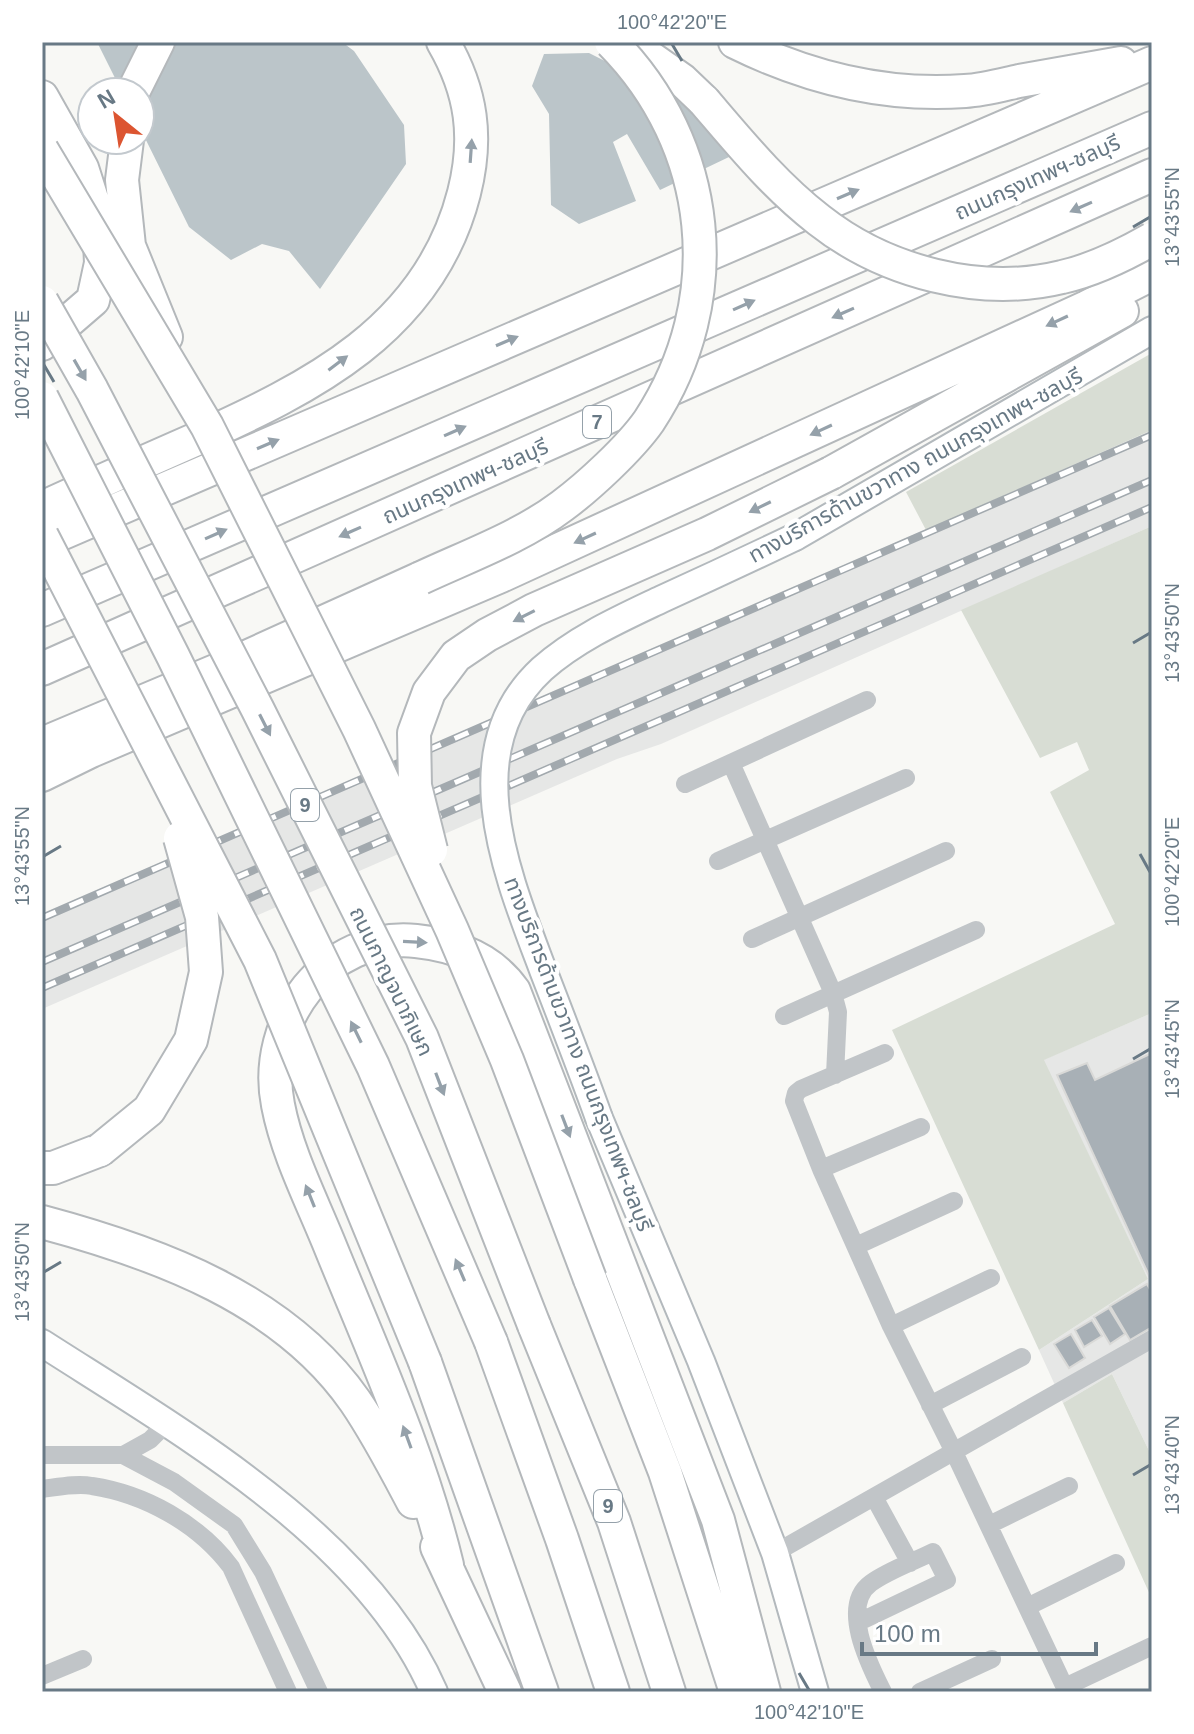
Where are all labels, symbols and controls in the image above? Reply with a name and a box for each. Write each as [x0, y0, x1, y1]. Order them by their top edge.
text: 100°42'20"E [617, 11, 727, 33]
north arrow [76, 76, 156, 156]
text: N [93, 84, 119, 114]
street label: ถนนกรุงเทพฯ-ชลบุรี [951, 130, 1124, 226]
one-way arrow [465, 138, 478, 163]
text: 13°43'55"N [1161, 167, 1183, 267]
one-way arrow [836, 187, 860, 200]
one-way arrow [1069, 200, 1093, 214]
one-way arrow [733, 298, 756, 311]
one-way arrow [831, 306, 855, 319]
text: 100°42'10"E [11, 310, 33, 420]
one-way arrow [1045, 314, 1069, 328]
one-way arrow [495, 335, 518, 348]
one-way arrow [328, 356, 348, 372]
one-way arrow [73, 359, 87, 381]
street label: ทางบริการด้านขวาทาง ถนนกรุงเทพฯ-ชลบุรี [744, 363, 1087, 569]
road number: 7 [583, 406, 611, 438]
one-way arrow [809, 423, 833, 436]
one-way arrow [443, 424, 467, 437]
street label: ถนนกรุงเทพฯ-ชลบุรี [379, 434, 552, 530]
one-way arrow [256, 438, 280, 451]
one-way arrow [749, 501, 772, 514]
one-way arrow [338, 525, 361, 539]
one-way arrow [204, 528, 228, 541]
one-way arrow [573, 531, 596, 545]
text: 13°43'50"N [1161, 583, 1183, 683]
one-way arrow [513, 609, 536, 622]
one-way arrow [258, 713, 272, 736]
road number: 9 [291, 789, 319, 821]
text: 13°43'55"N [11, 806, 33, 906]
text: 100°42'20"E [1161, 817, 1183, 927]
street label: ทางบริการด้านขวาทาง ถนนกรุงเทพฯ-ชลบุรี [498, 873, 658, 1235]
street label: ถนนกาญจนาภิเษก [345, 902, 439, 1060]
one-way arrow [403, 936, 428, 949]
text: 13°43'45"N [1161, 999, 1183, 1099]
one-way arrow [350, 1020, 363, 1043]
one-way arrow [434, 1072, 447, 1096]
one-way arrow [560, 1114, 573, 1138]
one-way arrow [303, 1184, 316, 1208]
text: 13°43'50"N [11, 1222, 33, 1322]
one-way arrow [454, 1258, 467, 1282]
text: 13°43'40"N [1161, 1415, 1183, 1515]
one-way arrow [400, 1425, 412, 1449]
road number: 9 [594, 1490, 622, 1522]
scale bar [862, 1606, 1096, 1656]
text: 100 m [874, 1620, 941, 1647]
text: 100°42'10"E [754, 1701, 864, 1723]

